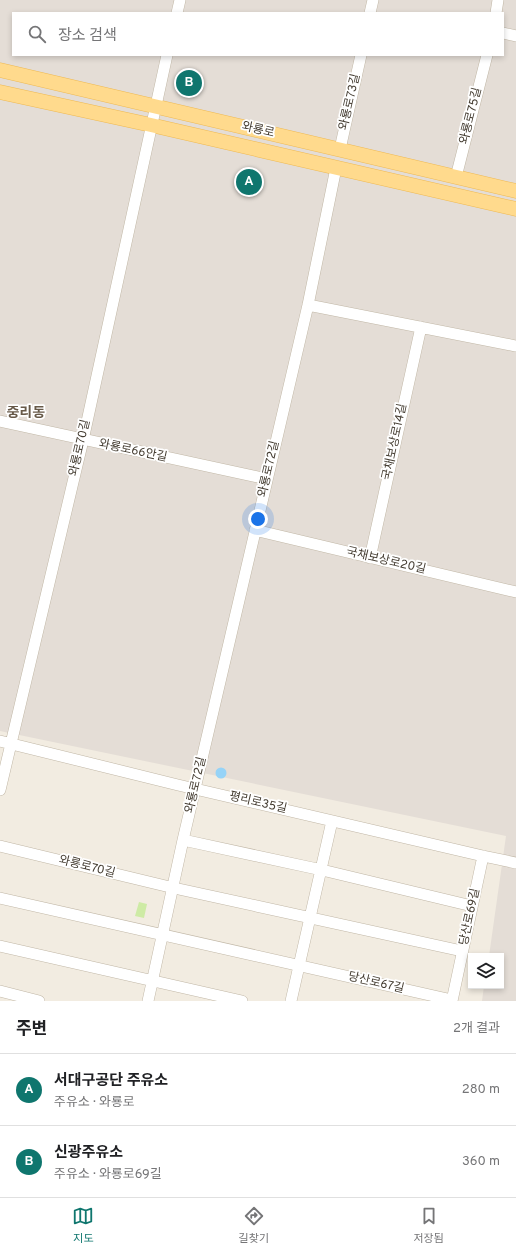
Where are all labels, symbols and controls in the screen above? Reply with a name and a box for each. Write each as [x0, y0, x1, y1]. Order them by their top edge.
search box [12, 12, 504, 56]
icon: search [26, 23, 48, 45]
text: 장소 검색 [58, 27, 117, 46]
pin: B [176, 68, 202, 98]
street label: 와룡로73길 [336, 72, 364, 132]
street label: 와룡로75길 [456, 86, 486, 146]
street label: 와룡로 [240, 118, 276, 142]
pin: A [236, 167, 262, 197]
street label: 국채보상로14길 [379, 402, 411, 482]
district label: 중리동 [7, 405, 45, 422]
street label: 와룡로70길 [66, 418, 94, 478]
street label: 와룡로66안길 [97, 436, 169, 466]
street label: 와룡로72길 [255, 439, 283, 499]
your location [248, 509, 268, 529]
street label: 국채보상로20길 [345, 544, 427, 578]
street label: 와룡로72길 [182, 755, 210, 815]
street label: 평리로35길 [228, 789, 288, 817]
street label: 와룡로70길 [57, 852, 117, 882]
street label: 당산로69길 [456, 887, 484, 947]
map controls [468, 953, 504, 989]
button: layers [468, 953, 504, 989]
street label: 당산로67길 [346, 969, 406, 997]
text: 주변 [16, 1019, 47, 1041]
text: 2개 결과 [453, 1021, 500, 1037]
text: 서대구공단 주유소 [54, 1072, 168, 1091]
text: A [24, 1082, 34, 1098]
text: 280 m [462, 1082, 500, 1098]
text: 주유소 · 와룡로 [54, 1095, 135, 1111]
text: 신광주유소 [54, 1144, 123, 1163]
text: B [25, 1154, 33, 1170]
text: 360 m [462, 1154, 500, 1170]
text: 주유소 · 와룡로69길 [54, 1167, 162, 1183]
tab: 지도 [72, 1205, 94, 1246]
tab: 길찾기 [239, 1205, 269, 1246]
tab: 저장됨 [413, 1205, 444, 1246]

